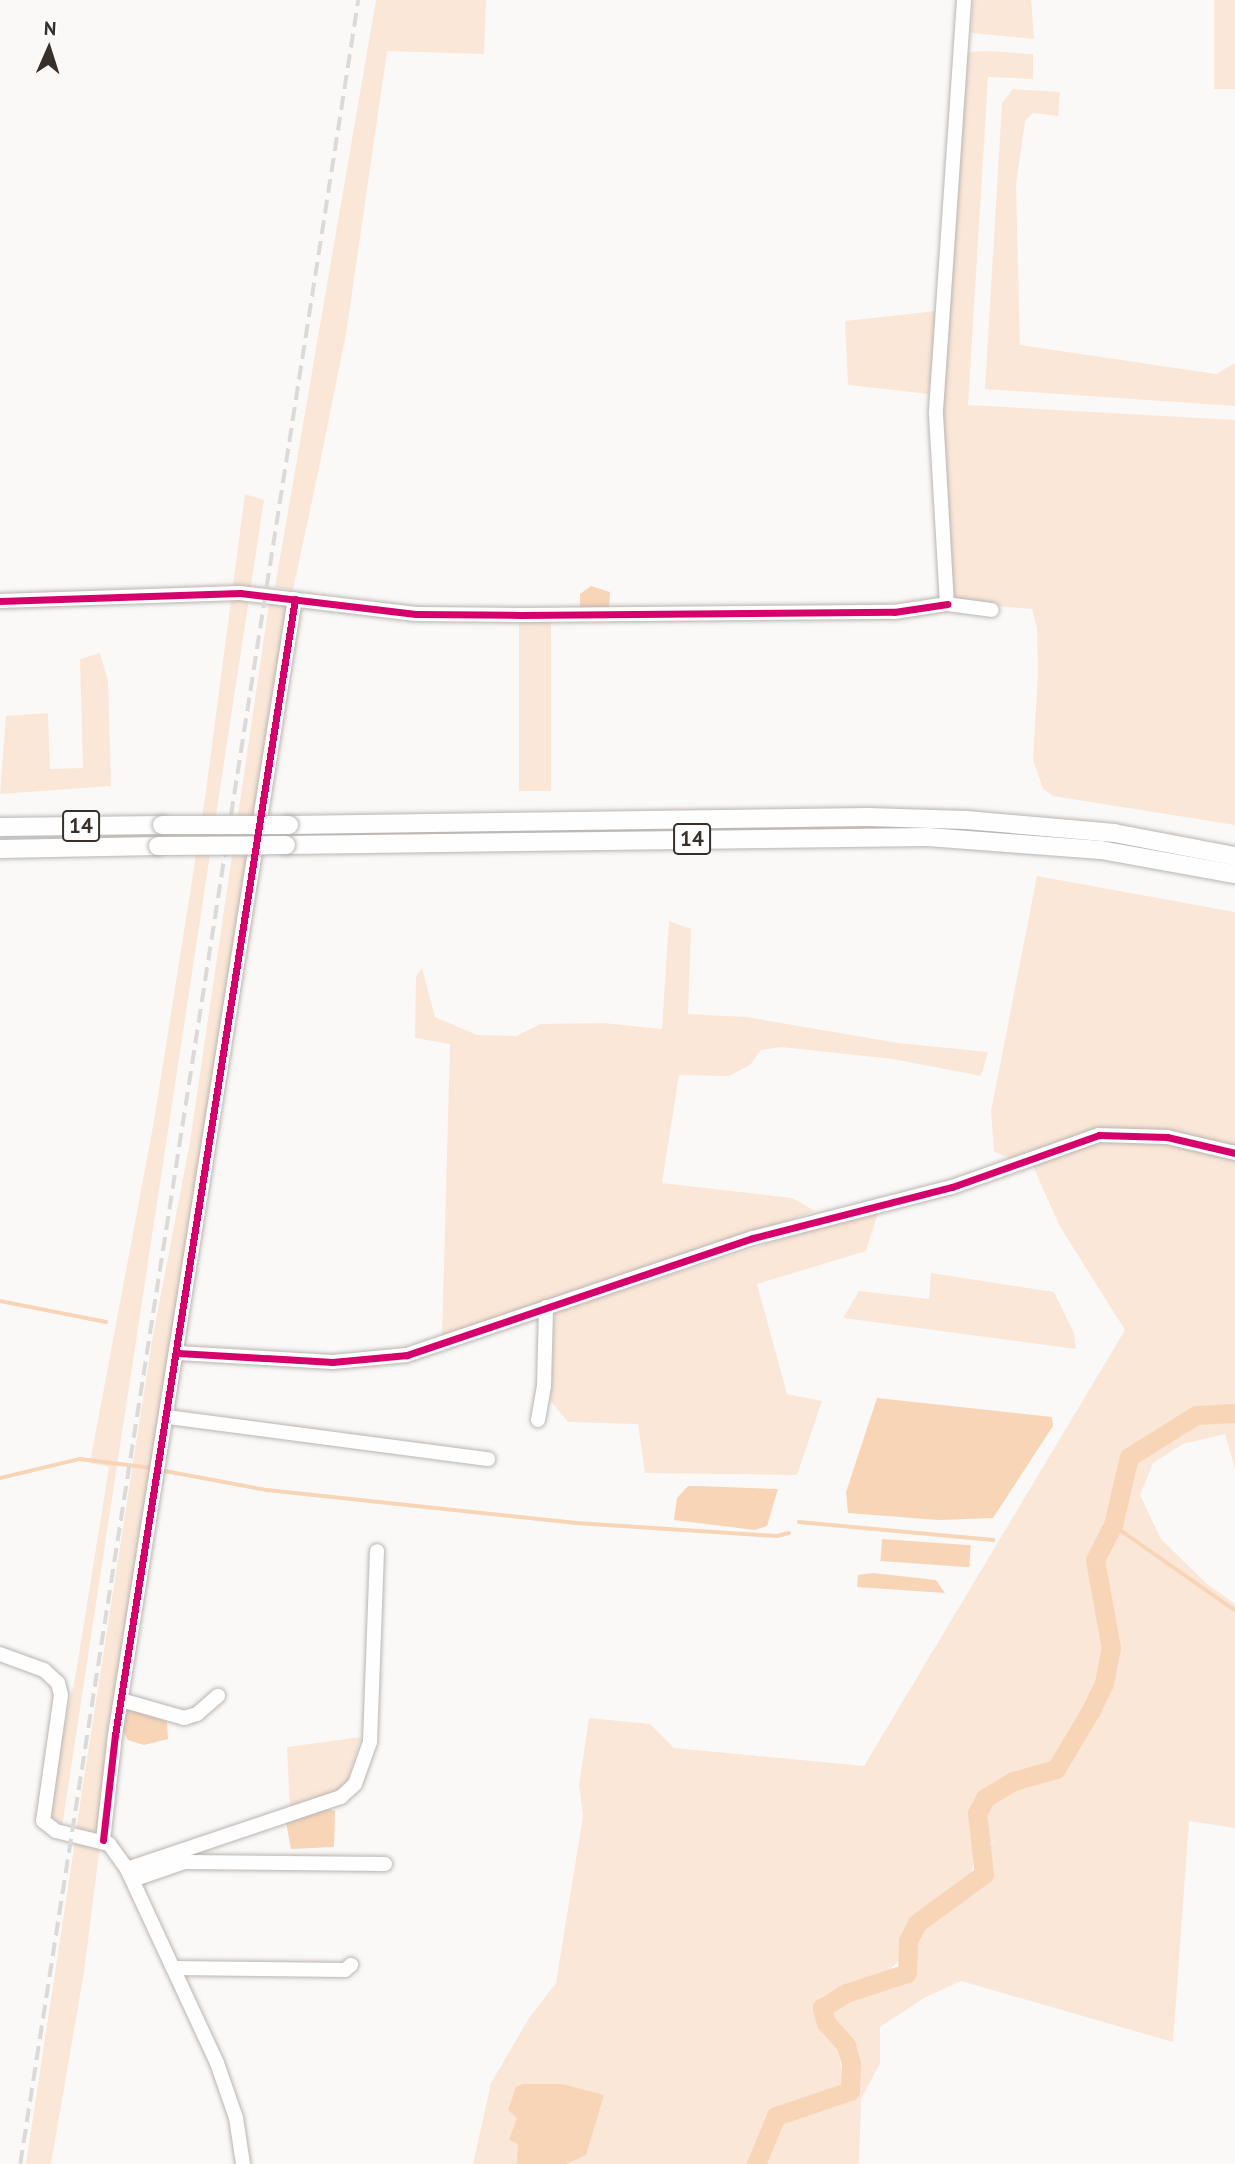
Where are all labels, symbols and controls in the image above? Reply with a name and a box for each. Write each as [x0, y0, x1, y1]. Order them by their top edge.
north arrow [14, 14, 84, 84]
text: N [43, 16, 57, 40]
road number: 14 [62, 808, 100, 844]
road number: 14 [673, 822, 711, 856]

